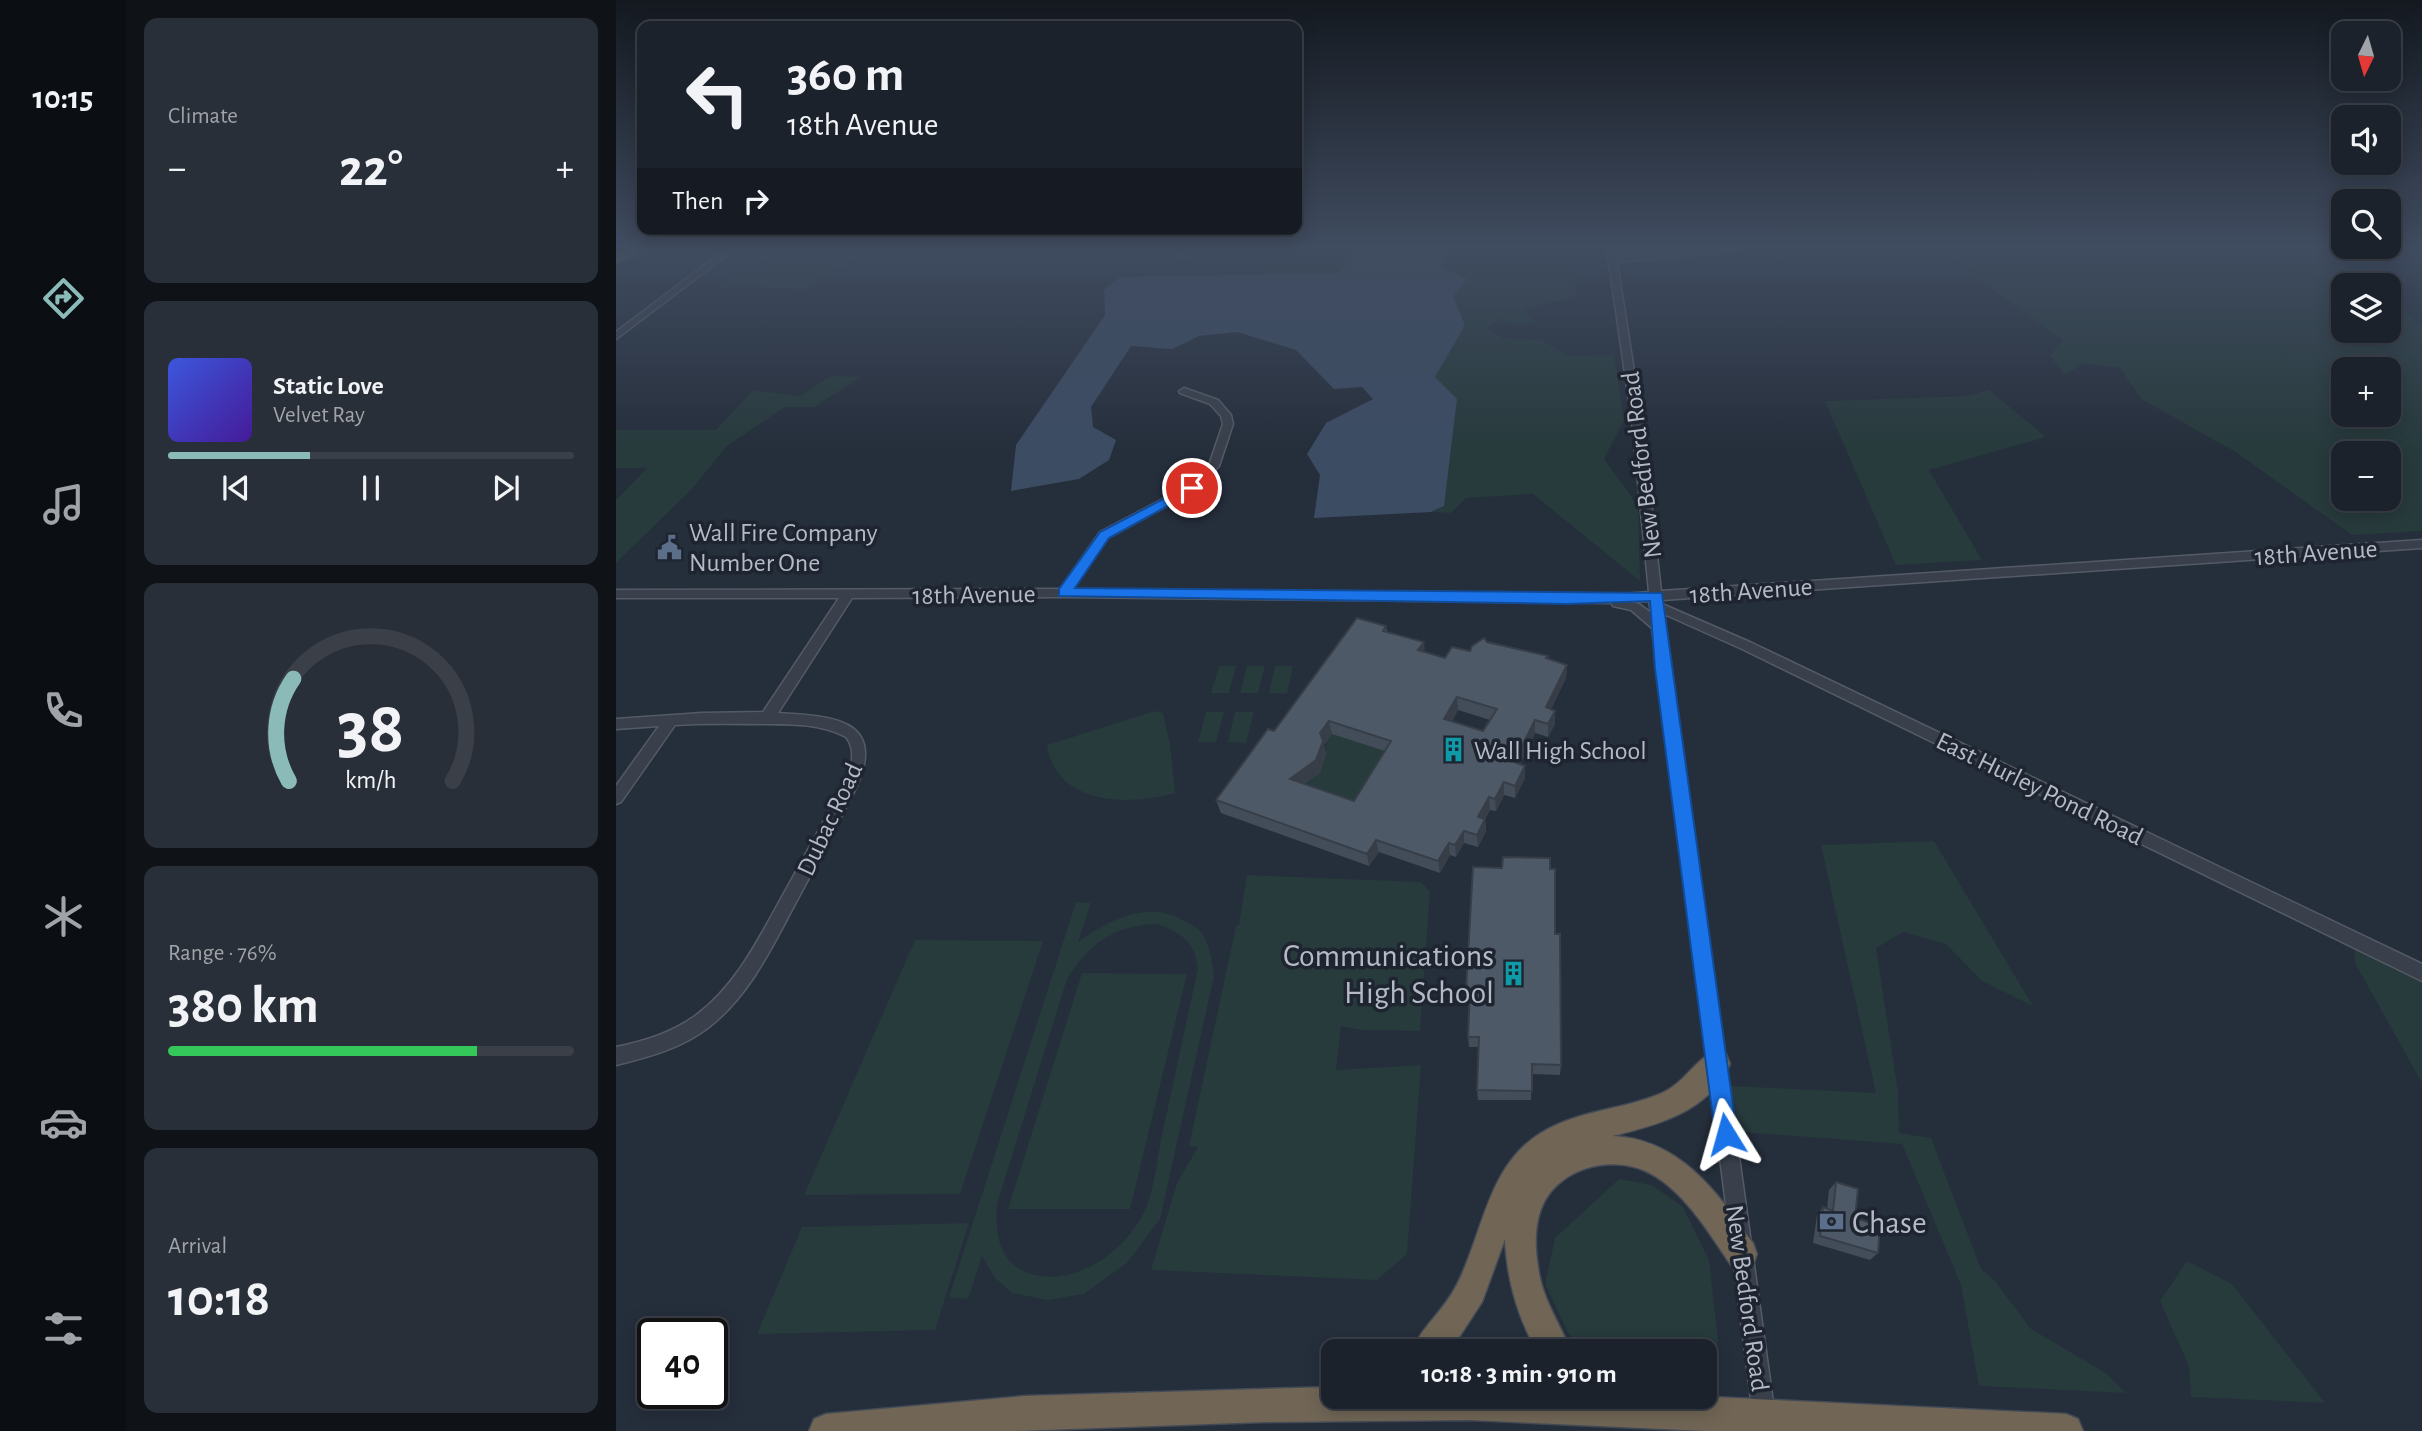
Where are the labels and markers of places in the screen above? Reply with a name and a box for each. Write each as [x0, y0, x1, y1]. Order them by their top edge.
pin [1162, 458, 1222, 518]
place label: Wall Fire Company Number One [689, 520, 878, 576]
public building icon: Wall Fire Company Number One [655, 533, 683, 561]
building icon: Wall High School [1440, 736, 1468, 764]
place label: Wall High School [1474, 738, 1647, 764]
place label: Communications High School [1283, 940, 1494, 1009]
building icon: Communications High School [1500, 959, 1528, 987]
place label: Chase [1852, 1207, 1927, 1239]
bank icon: Chase [1818, 1208, 1846, 1236]

